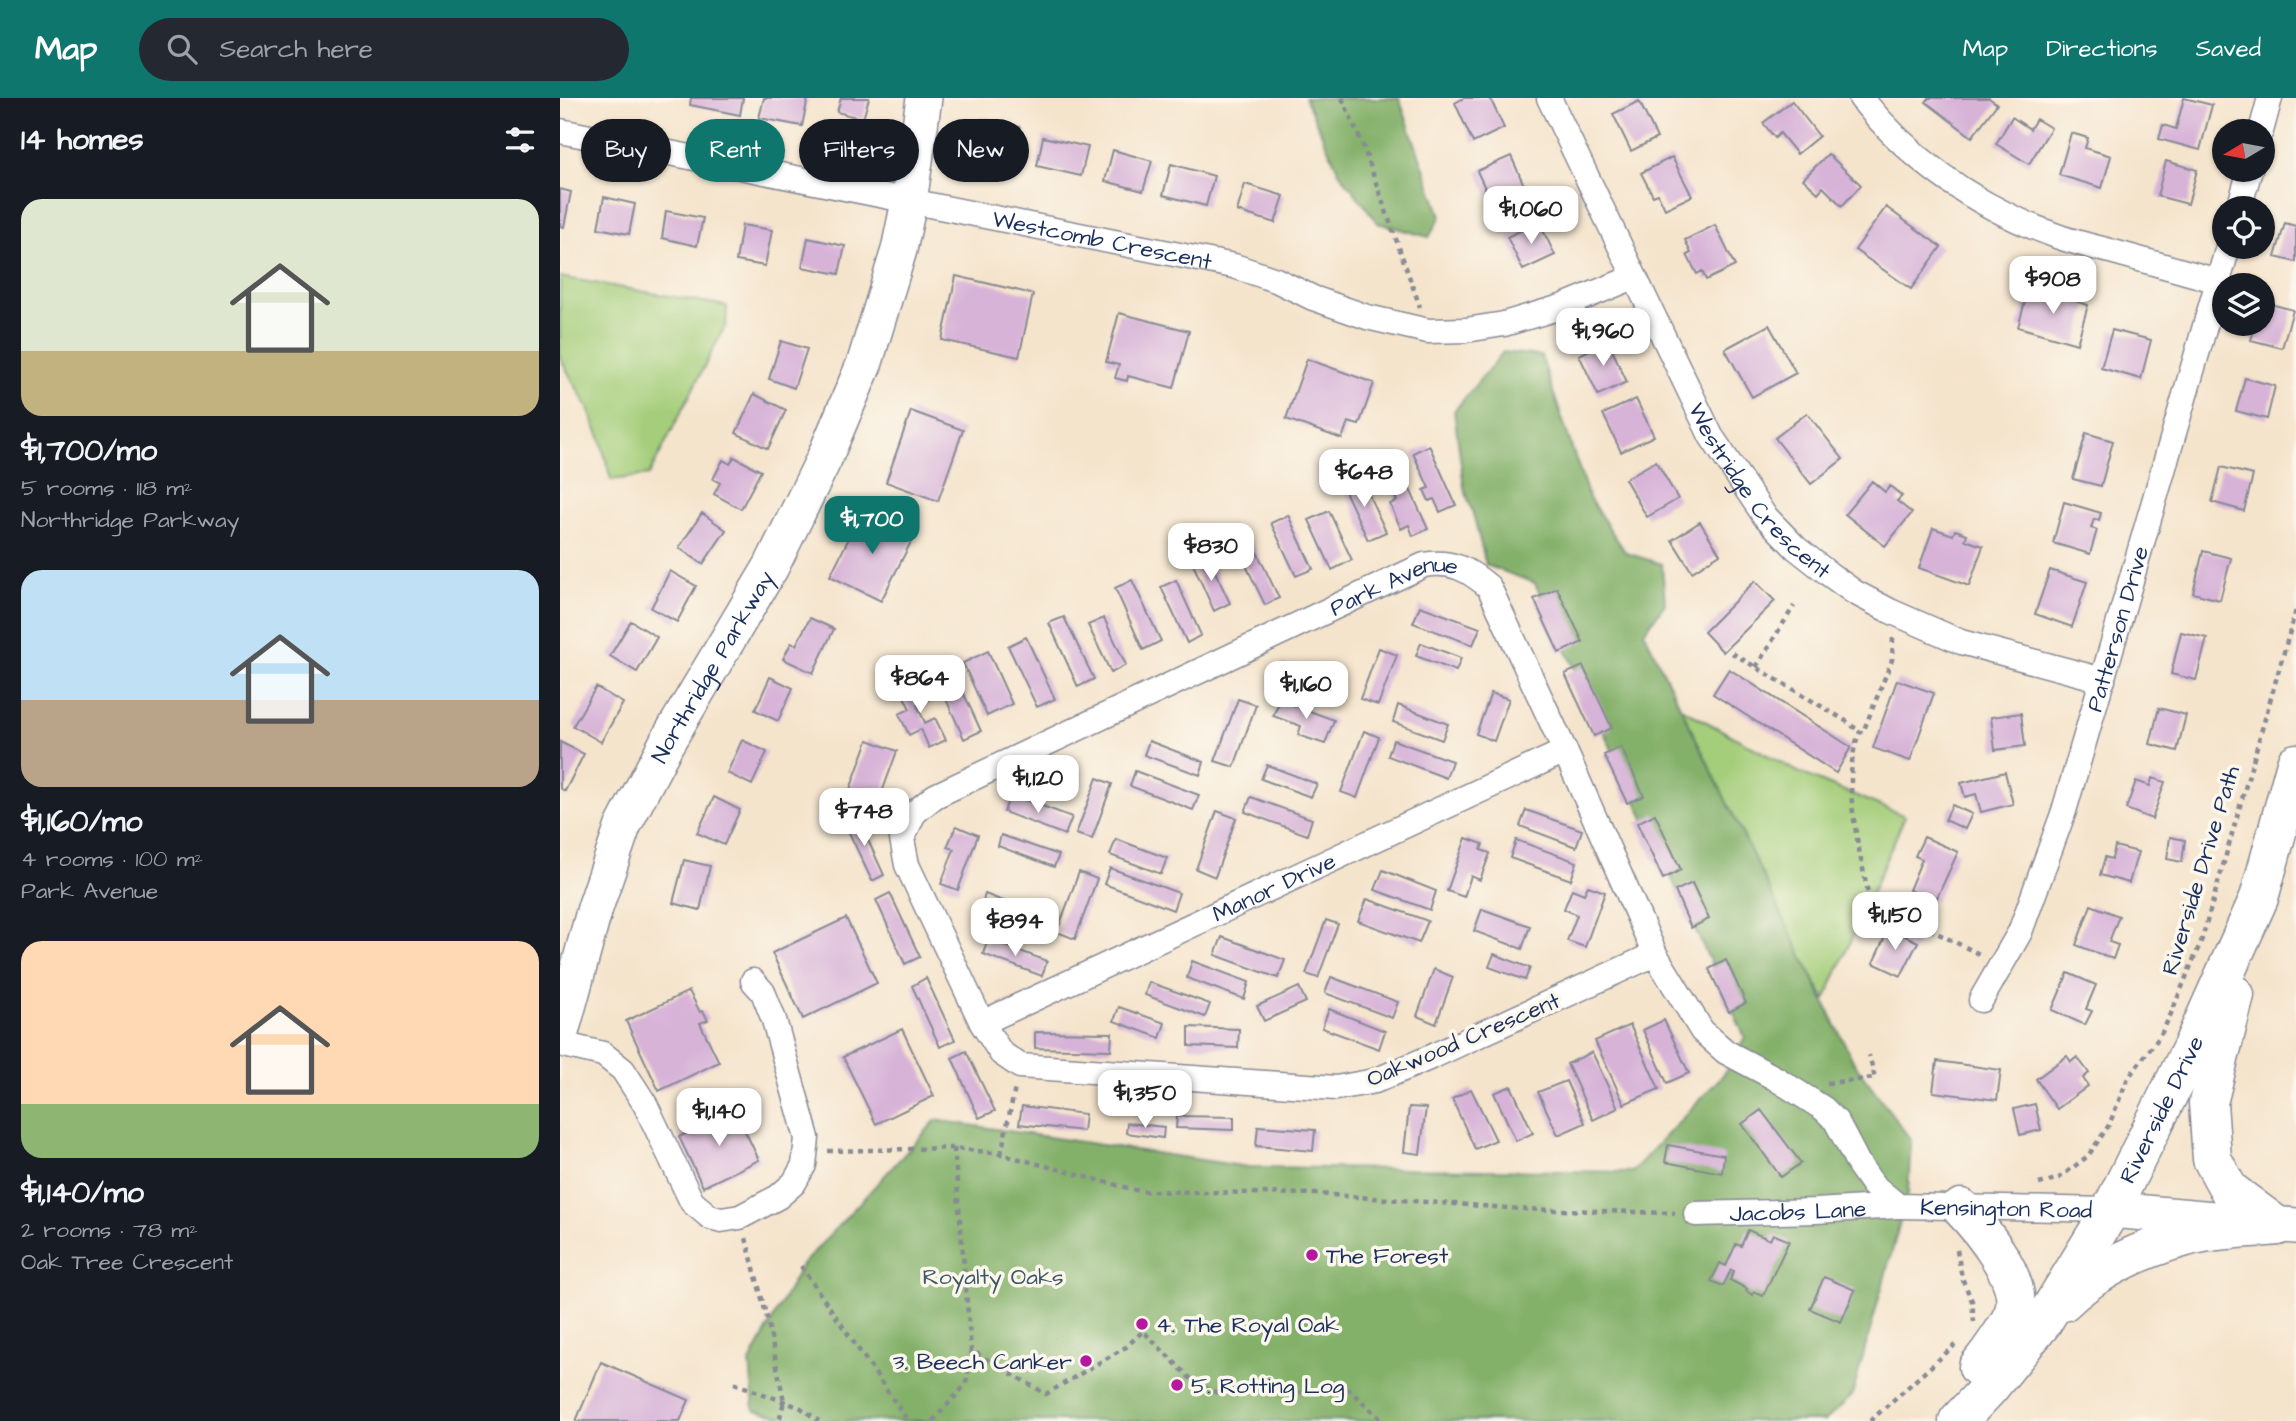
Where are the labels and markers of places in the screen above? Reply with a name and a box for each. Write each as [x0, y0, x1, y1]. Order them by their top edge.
pin: $1,060 [1474, 186, 1588, 246]
pin: $908 [2012, 256, 2094, 316]
pin: $1,960 [1546, 308, 1660, 368]
pin: $648 [1323, 450, 1405, 509]
pin: $1,700 [815, 496, 929, 556]
pin: $830 [1170, 524, 1252, 583]
pin: $864 [879, 656, 961, 715]
pin: $1,160 [1249, 662, 1363, 721]
pin: $1,120 [981, 756, 1095, 815]
pin: $748 [823, 788, 905, 848]
pin: $1,150 [1838, 892, 1952, 952]
pin: $894 [974, 898, 1056, 958]
pin: $1,350 [1088, 1070, 1202, 1130]
pin: $1,140 [662, 1088, 776, 1148]
place label: The Forest [1326, 1240, 1449, 1272]
marker: The Forest [1304, 1247, 1320, 1263]
place label: 4. The Royal Oak [1156, 1309, 1339, 1342]
marker: 4. The Royal Oak [1134, 1316, 1150, 1332]
place label: 3. Beech Canker [893, 1346, 1072, 1378]
marker: 3. Beech Canker [1078, 1353, 1094, 1369]
place label: 5. Rotting Log [1191, 1370, 1345, 1403]
marker: 5. Rotting Log [1169, 1377, 1185, 1393]

